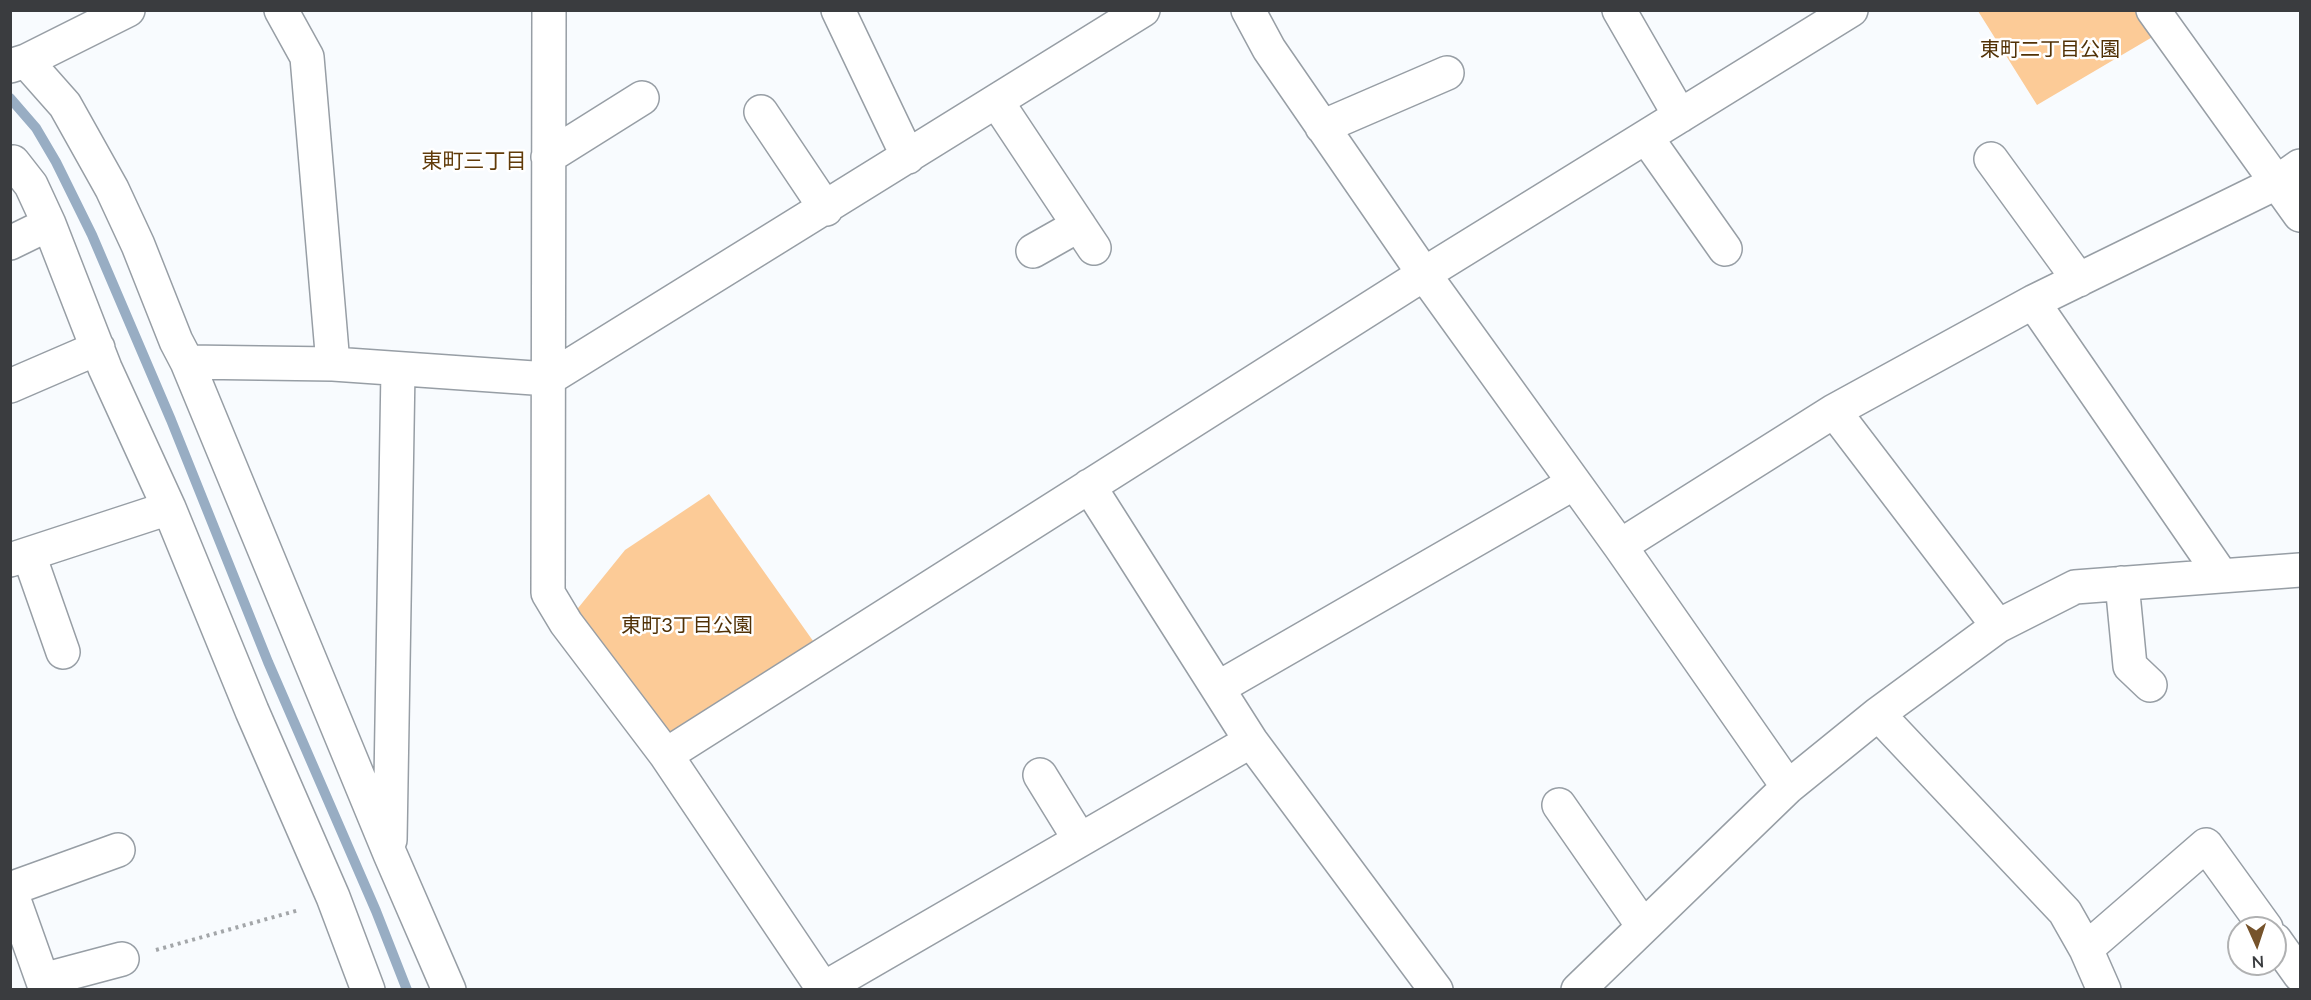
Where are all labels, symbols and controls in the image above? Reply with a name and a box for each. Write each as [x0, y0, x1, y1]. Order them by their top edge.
park label: 東町二丁目公園 [1980, 38, 2120, 62]
district label: 東町三丁目 [422, 148, 526, 174]
park label: 東町3丁目公園 [621, 614, 753, 638]
north arrow [2227, 916, 2287, 976]
text: N [2251, 953, 2265, 972]

